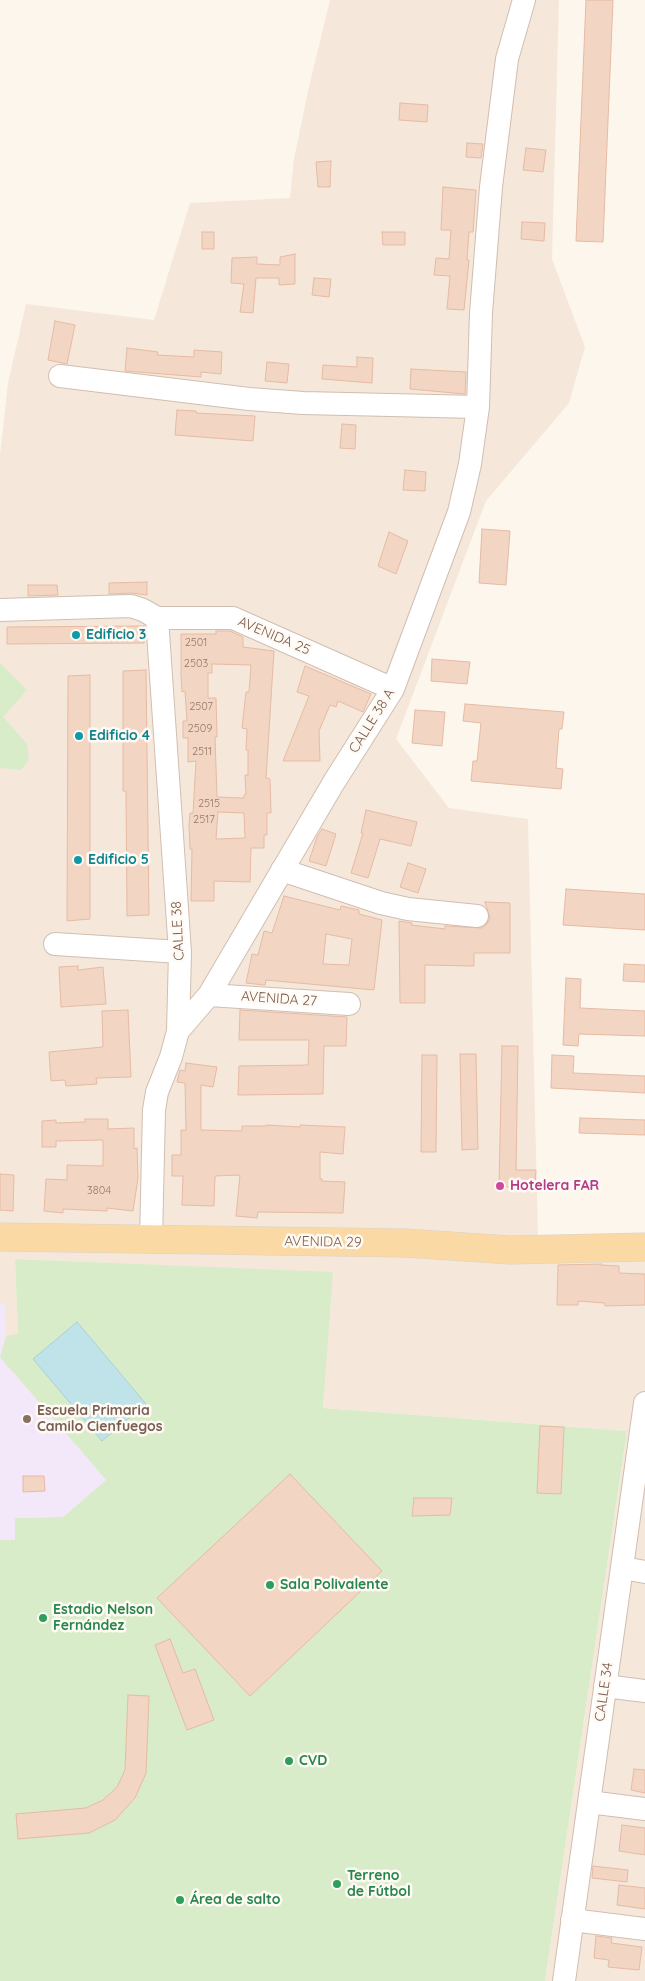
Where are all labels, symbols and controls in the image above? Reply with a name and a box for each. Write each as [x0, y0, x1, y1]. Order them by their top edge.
street label: AVENIDA 25 [235, 613, 313, 659]
place label: Edificio 3 [86, 627, 146, 643]
marker: Edificio 3 [70, 629, 82, 641]
house number: 2501 [185, 636, 207, 650]
house number: 2503 [184, 657, 208, 671]
street label: CALLE 38 A [346, 686, 398, 756]
house number: 2507 [189, 700, 213, 714]
house number: 2509 [188, 722, 212, 736]
place label: Edificio 4 [89, 728, 150, 744]
marker: Edificio 4 [73, 730, 85, 742]
house number: 2511 [192, 745, 212, 759]
house number: 2515 [198, 797, 220, 811]
house number: 2517 [193, 813, 215, 827]
place label: Edificio 5 [88, 852, 149, 868]
marker: Edificio 5 [72, 854, 84, 866]
street label: CALLE 38 [168, 901, 188, 961]
street label: AVENIDA 27 [240, 988, 318, 1010]
place label: Hotelera FAR [510, 1178, 599, 1194]
marker: Hotelera FAR [494, 1180, 506, 1192]
house number: 3804 [87, 1184, 111, 1198]
street label: AVENIDA 29 [284, 1233, 362, 1251]
place label: Escuela Primaria Camilo Cienfuegos [37, 1403, 162, 1435]
marker: Escuela Primaria Camilo Cienfuegos [21, 1413, 33, 1425]
place label: Sala Polivalente [280, 1577, 389, 1593]
marker: Sala Polivalente [264, 1579, 276, 1591]
place label: Estadio Nelson Fernández [53, 1602, 153, 1634]
marker: Estadio Nelson Fernández [37, 1612, 49, 1624]
street label: CALLE 34 [592, 1661, 616, 1723]
place label: CVD [299, 1753, 327, 1769]
marker: CVD [283, 1755, 295, 1767]
place label: Terreno de Fútbol [347, 1868, 411, 1900]
marker: Terreno de Fútbol [331, 1878, 343, 1890]
place label: Área de salto [190, 1892, 280, 1908]
marker: Área de salto [174, 1894, 186, 1906]

